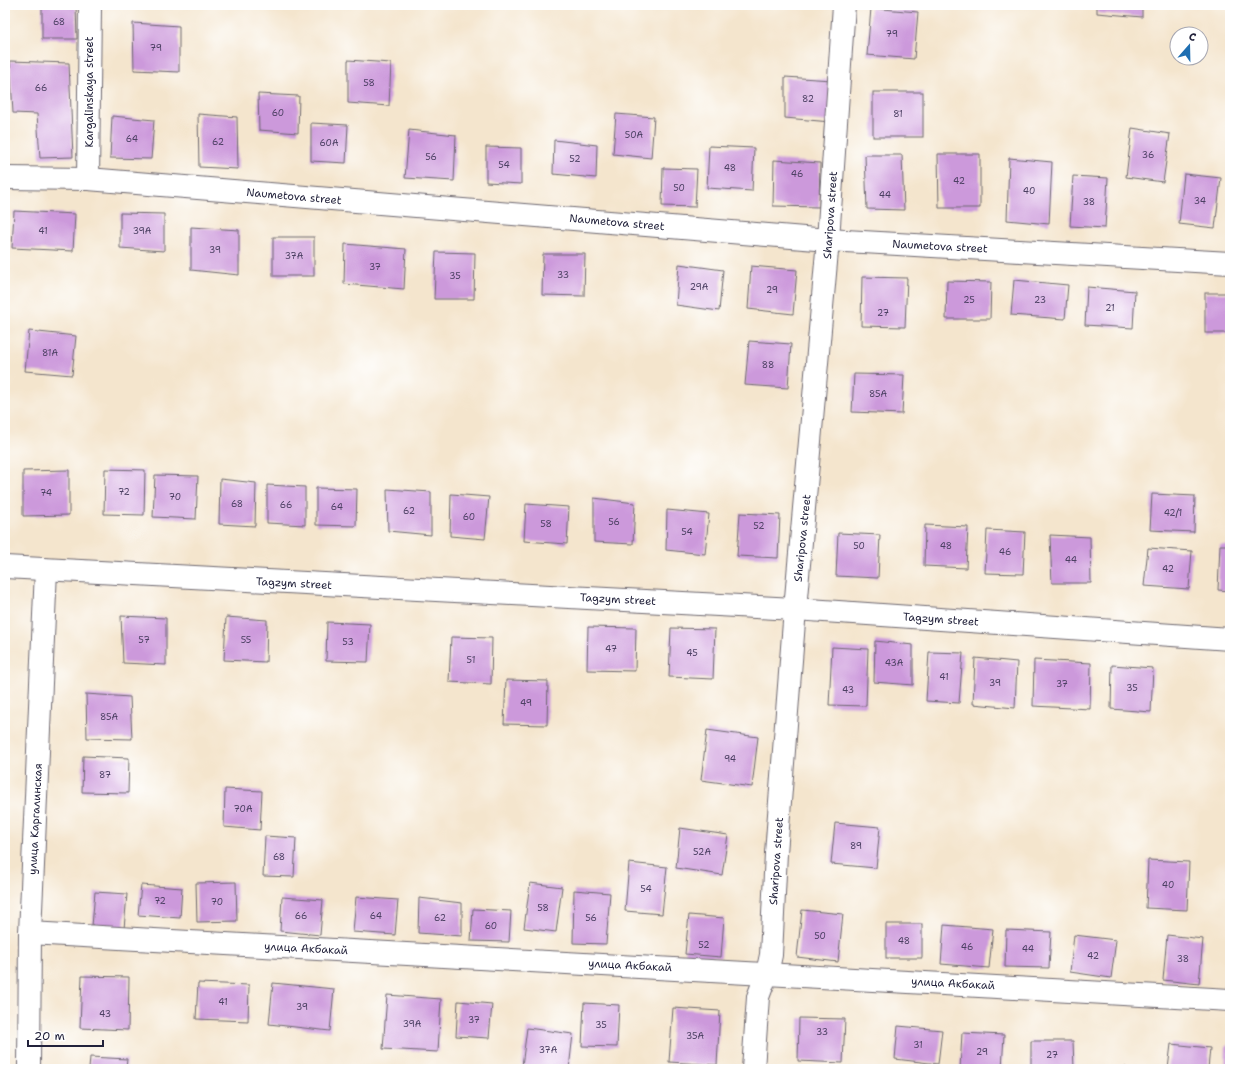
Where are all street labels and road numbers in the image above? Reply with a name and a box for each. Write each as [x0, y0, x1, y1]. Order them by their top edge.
street label: Kargalinskaya street [82, 36, 97, 147]
street label: Sharipova street [820, 170, 841, 259]
street label: Naumetova street [246, 185, 342, 208]
street label: Naumetova street [569, 211, 665, 234]
street label: Naumetova street [892, 237, 988, 256]
street label: Sharipova street [790, 493, 815, 583]
street label: Tagzym street [256, 574, 333, 593]
street label: Tagzym street [580, 590, 657, 609]
street label: Tagzym street [902, 609, 980, 630]
street label: улица Каргалинская [25, 763, 46, 875]
street label: Sharipova street [766, 816, 787, 905]
street label: улица Акбакай [264, 939, 348, 958]
street label: улица Акбакай [588, 956, 672, 975]
street label: улица Акбакай [911, 974, 995, 993]

